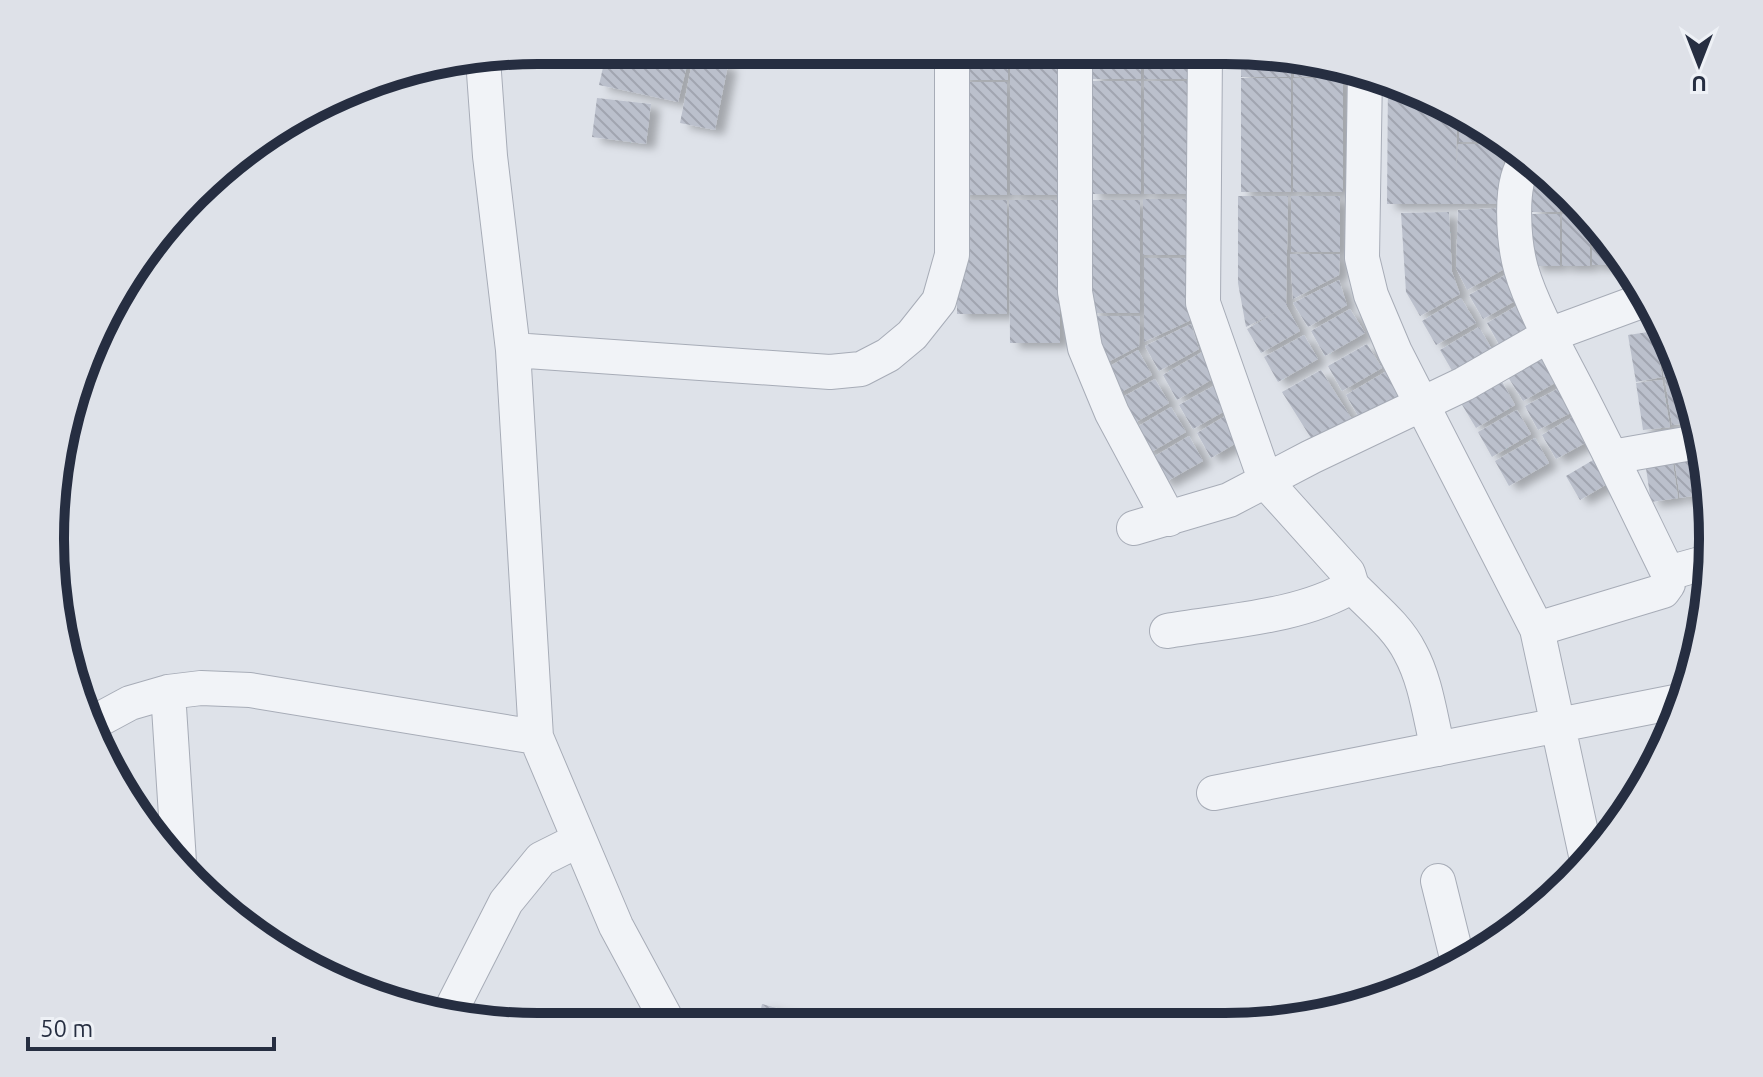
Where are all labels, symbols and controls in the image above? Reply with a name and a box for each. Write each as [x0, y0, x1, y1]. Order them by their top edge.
north arrow [1659, 24, 1739, 104]
text: U [1691, 72, 1707, 97]
scale bar [28, 1001, 274, 1051]
text: 50 m [40, 1015, 93, 1042]

